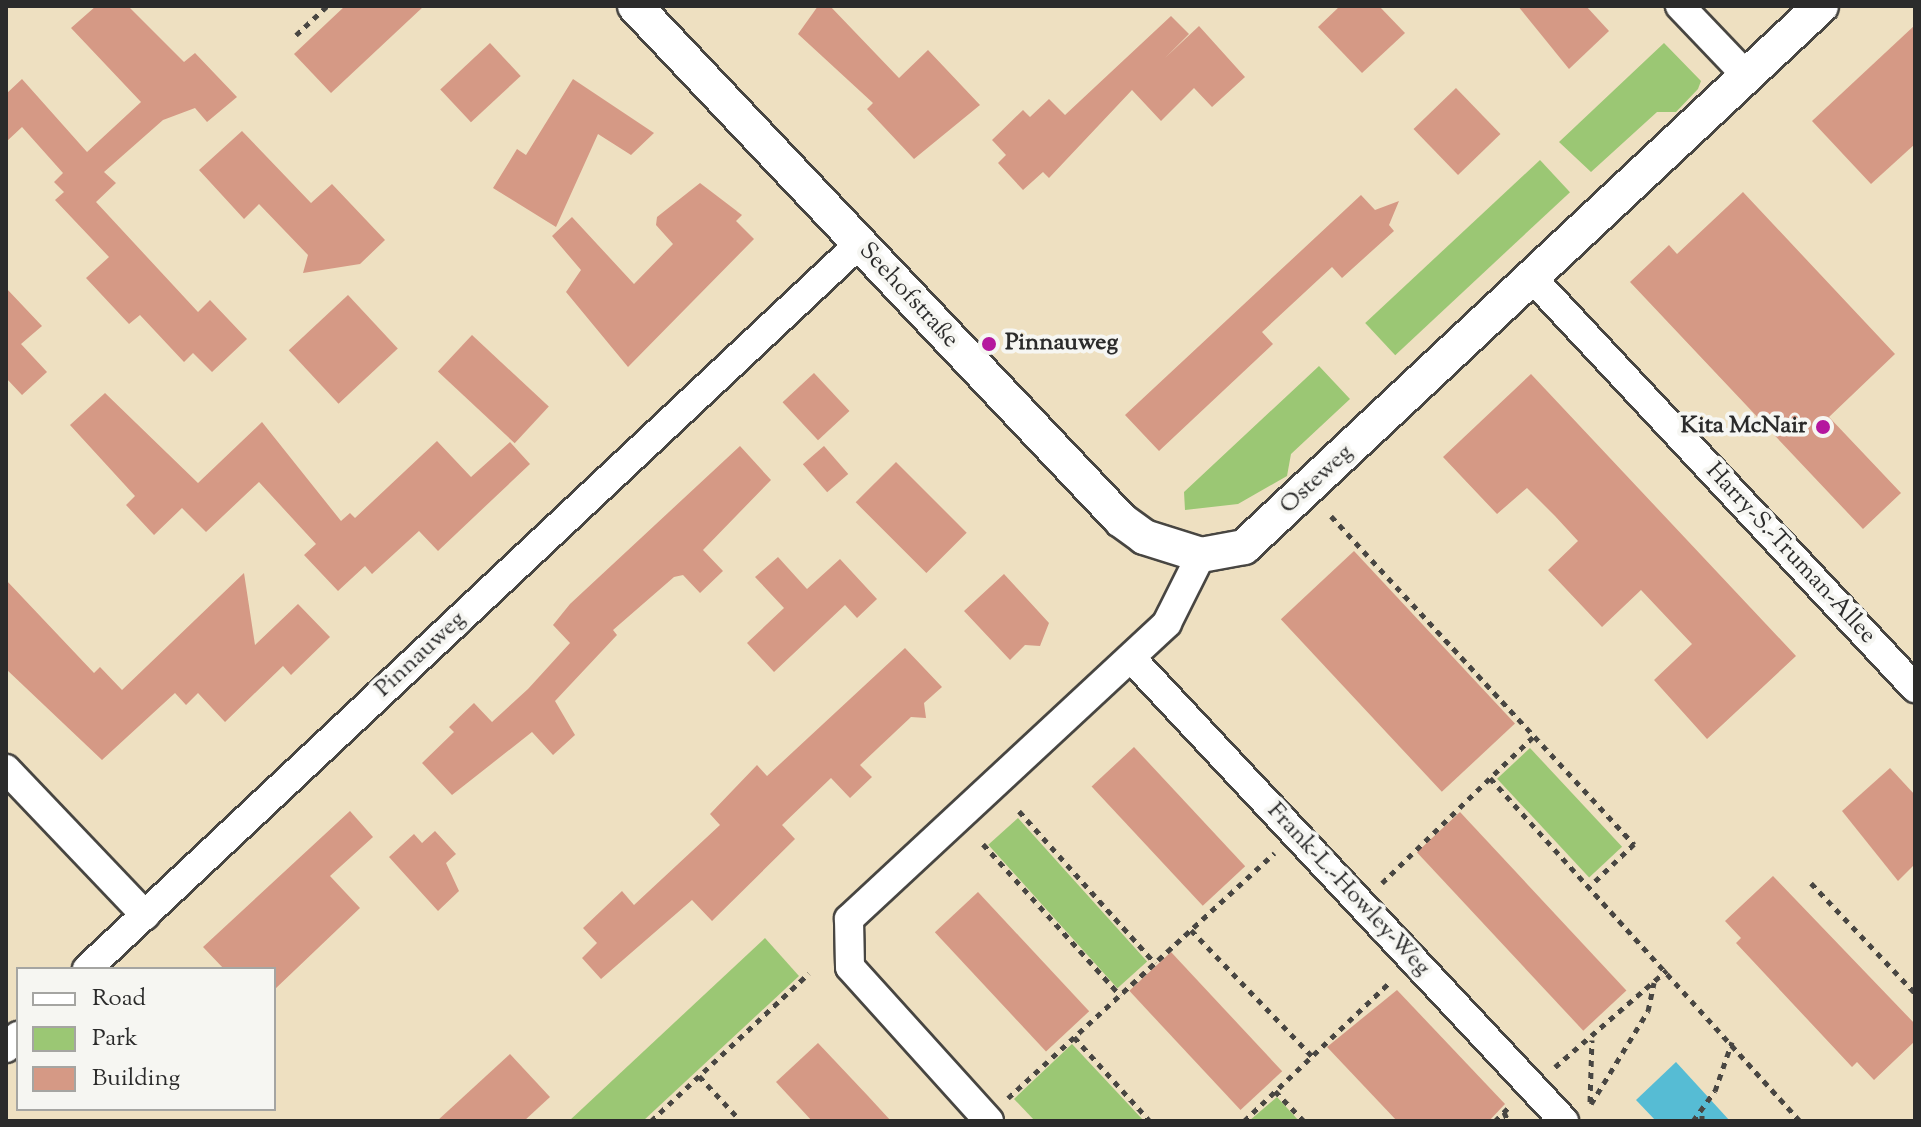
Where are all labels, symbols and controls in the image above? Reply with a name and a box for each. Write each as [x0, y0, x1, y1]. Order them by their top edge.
street label: Seehofstraße [852, 237, 964, 355]
place label: Pinnauweg [1005, 330, 1118, 358]
marker: Pinnauweg [980, 335, 998, 353]
place label: Kita McNair [1681, 413, 1807, 441]
marker: Kita McNair [1814, 418, 1832, 436]
street label: Osteweg [1275, 439, 1359, 521]
street label: Harry-S.-Truman-Allee [1699, 458, 1881, 650]
street label: Pinnauweg [370, 606, 472, 704]
street label: Frank-L.-Howley-Weg [1260, 797, 1436, 983]
legend [16, 967, 276, 1111]
text: Road [92, 982, 146, 1016]
text: Park [92, 1022, 138, 1056]
text: Building [92, 1062, 180, 1096]

